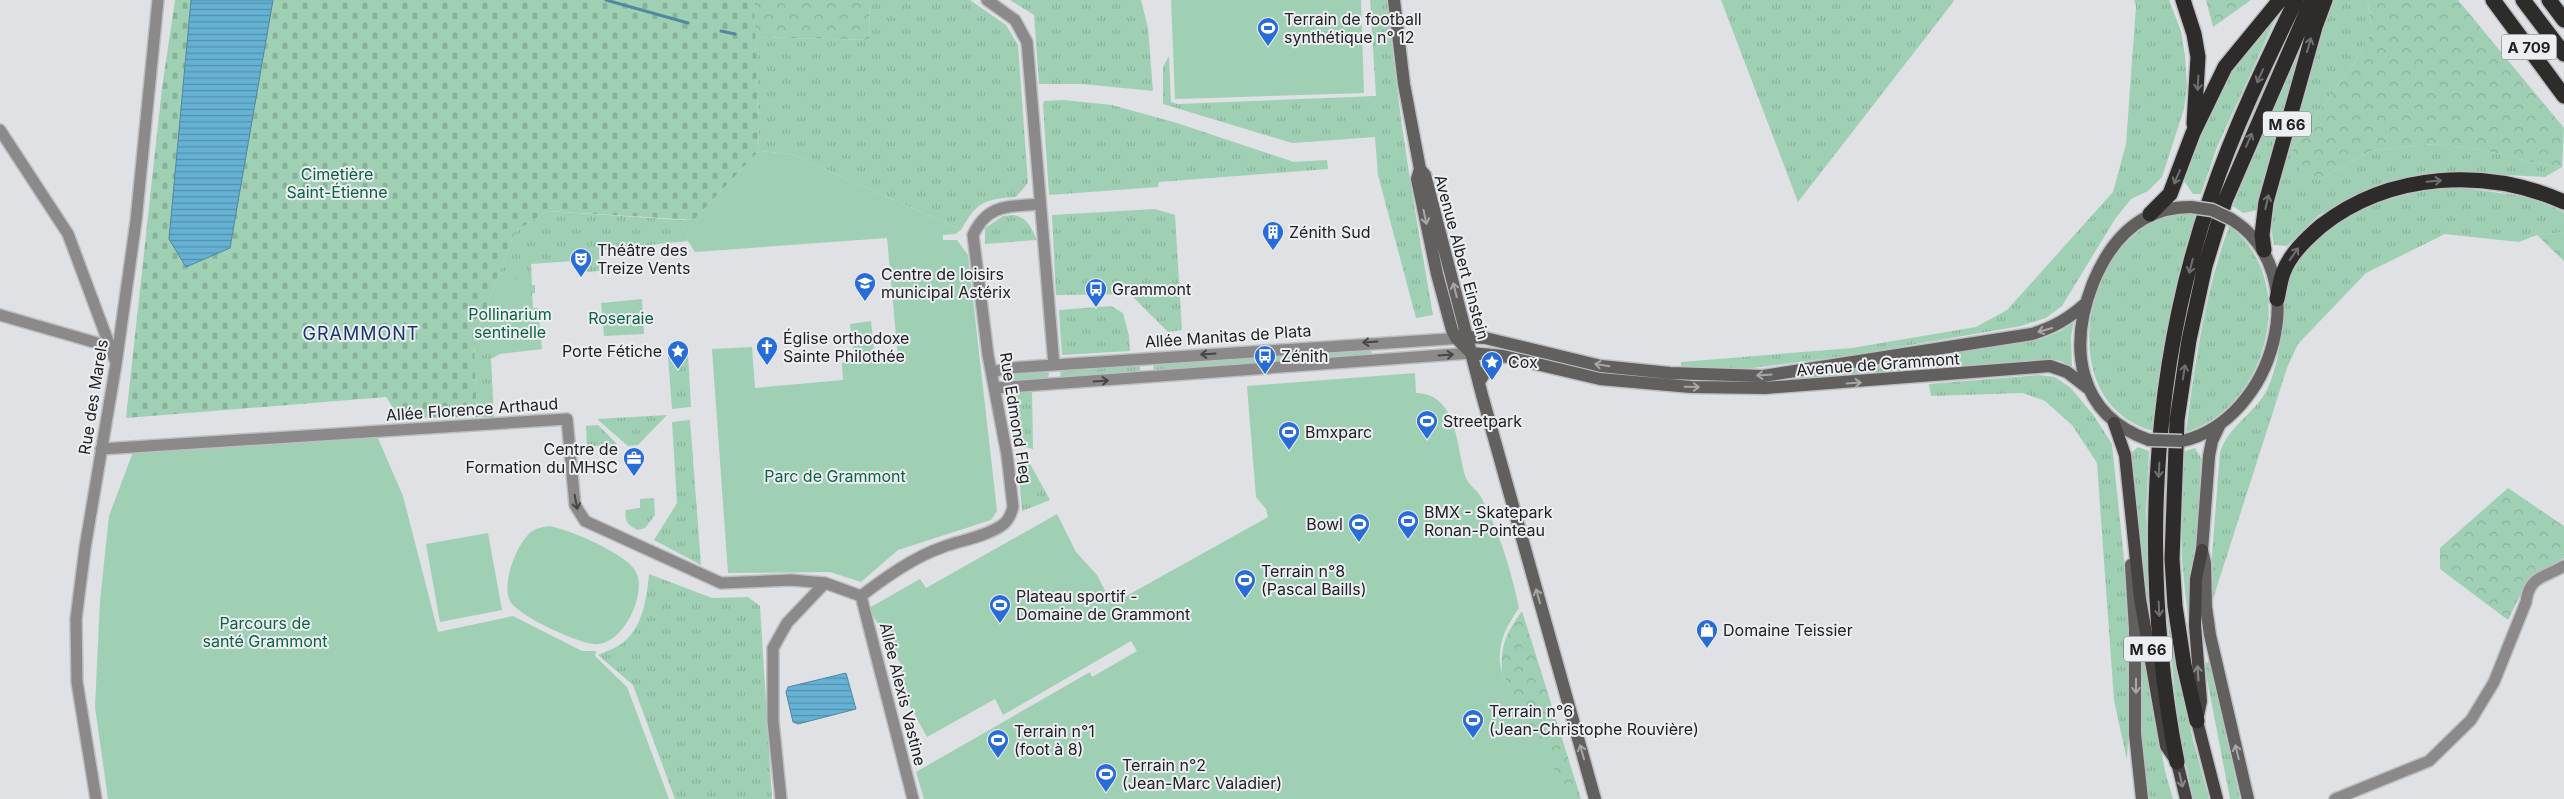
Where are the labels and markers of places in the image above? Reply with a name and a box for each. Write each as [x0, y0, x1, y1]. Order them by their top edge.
place label: Terrain de football synthétique n° 12 [1284, 9, 1422, 47]
sports icon: Terrain de football synthétique n° 12 [1256, 16, 1280, 47]
building icon: Zénith Sud [1261, 220, 1285, 251]
place label: Zénith Sud [1289, 222, 1370, 242]
place label: Théâtre des Treize Vents [597, 240, 690, 278]
theatre icon: Théâtre des Treize Vents [569, 247, 593, 278]
place label: Centre de loisirs municipal Astérix [881, 264, 1011, 302]
school or university icon: Centre de loisirs municipal Astérix [853, 271, 877, 302]
bus stop icon: Grammont [1084, 277, 1108, 308]
place label: Grammont [1112, 279, 1191, 299]
place label: Église orthodoxe Sainte Philothée [783, 328, 909, 366]
church icon: Église orthodoxe Sainte Philothée [755, 335, 779, 366]
place icon: Porte Fétiche [666, 339, 690, 370]
place label: Porte Fétiche [562, 341, 662, 361]
bus stop icon: Zénith [1253, 344, 1277, 375]
place label: Zénith [1281, 346, 1328, 366]
place icon: Cox [1480, 350, 1504, 381]
place label: Cox [1508, 352, 1538, 372]
sports icon: Streetpark [1415, 409, 1439, 440]
place label: Streetpark [1443, 411, 1522, 431]
sports icon: Bmxparc [1277, 420, 1301, 451]
place label: Bmxparc [1305, 422, 1372, 442]
place label: Centre de Formation du MHSC [466, 439, 618, 477]
office icon: Centre de Formation du MHSC [622, 446, 646, 477]
place label: BMX - Skatepark Ronan-Pointeau [1424, 502, 1553, 540]
sports icon: BMX - Skatepark Ronan-Pointeau [1396, 509, 1420, 540]
sports icon: Bowl [1347, 512, 1371, 543]
place label: Bowl [1306, 514, 1343, 534]
place label: Terrain n°8 (Pascal Baills) [1261, 561, 1367, 599]
sports icon: Terrain n°8 (Pascal Baills) [1233, 568, 1257, 599]
place label: Plateau sportif - Domaine de Grammont [1016, 586, 1190, 624]
sports icon: Plateau sportif - Domaine de Grammont [988, 593, 1012, 624]
shop icon: Domaine Teissier [1695, 618, 1719, 649]
place label: Domaine Teissier [1723, 620, 1853, 640]
place label: Terrain n°6 (Jean-Christophe Rouvière) [1489, 701, 1699, 739]
sports icon: Terrain n°6 (Jean-Christophe Rouvière) [1461, 708, 1485, 739]
place label: Terrain n°1 (foot à 8) [1014, 721, 1095, 759]
sports icon: Terrain n°1 (foot à 8) [986, 728, 1010, 759]
place label: Terrain n°2 (Jean-Marc Valadier) [1122, 755, 1282, 793]
sports icon: Terrain n°2 (Jean-Marc Valadier) [1094, 762, 1118, 793]

